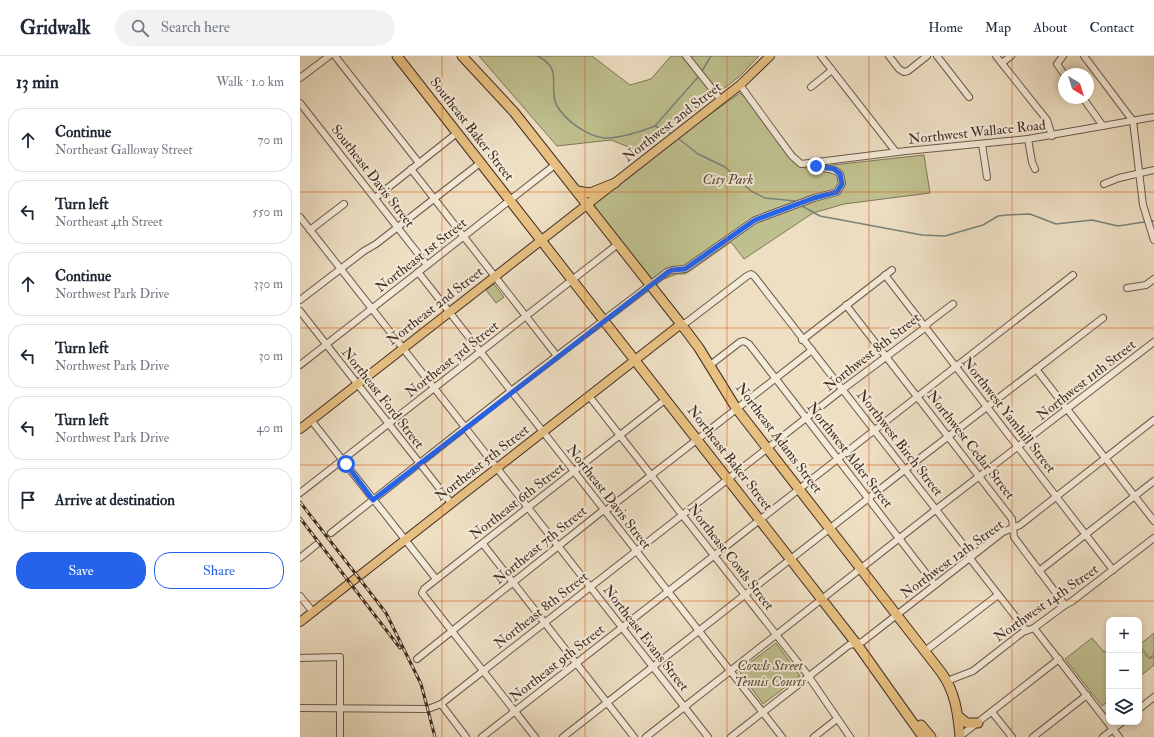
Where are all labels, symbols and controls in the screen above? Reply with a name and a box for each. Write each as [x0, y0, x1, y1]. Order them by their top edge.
search box [115, 10, 395, 46]
text: Gridwalk [20, 16, 91, 40]
icon: search [129, 17, 151, 39]
text: Search here [161, 18, 230, 37]
text: Home [928, 19, 963, 36]
text: Map [985, 19, 1011, 36]
text: About [1033, 19, 1067, 36]
text: Contact [1089, 19, 1134, 36]
north arrow [1058, 68, 1094, 104]
text: 13 min [16, 72, 59, 93]
text: Walk · 1.0 km [216, 74, 284, 90]
street label: Southeast Baker Street [426, 74, 518, 185]
street label: Northwest 2nd Street [619, 78, 725, 166]
street label: Northwest Wallace Road [908, 116, 1047, 148]
street label: Southeast Davis Street [328, 121, 419, 231]
text: Continue [55, 123, 111, 142]
icon: ahead [17, 129, 39, 151]
text: 70 m [258, 132, 283, 148]
text: Northeast Galloway Street [55, 142, 193, 158]
route end [807, 157, 825, 175]
park label: City Park [703, 171, 754, 188]
text: Turn left [55, 195, 109, 214]
icon: left [17, 201, 39, 223]
text: 550 m [252, 204, 283, 220]
text: Northeast 4th Street [55, 214, 163, 230]
street label: Northeast 1st Street [372, 214, 470, 296]
street label: Northeast 2nd Street [383, 263, 487, 349]
text: Continue [55, 267, 111, 286]
icon: ahead [17, 273, 39, 295]
text: 330 m [254, 276, 283, 292]
text: Northwest Park Drive [55, 286, 169, 302]
street label: Northwest 8th Street [820, 309, 924, 395]
street label: Northeast 3rd Street [402, 317, 503, 401]
street label: Northwest 11th Street [1033, 336, 1139, 424]
text: Turn left [55, 339, 109, 358]
street label: Northeast Ford Street [338, 344, 428, 452]
icon: left [17, 345, 39, 367]
text: 30 m [259, 348, 283, 364]
street label: Northwest Yamhill Street [958, 354, 1060, 477]
text: Northwest Park Drive [55, 358, 169, 374]
street label: Northeast Adams Street [732, 379, 826, 497]
street label: Northwest Birch Street [853, 386, 947, 500]
street label: Northwest Cedar Street [923, 387, 1019, 503]
street label: Northwest Alder Street [803, 399, 897, 512]
street label: Northeast Baker Street [684, 402, 777, 514]
text: Turn left [55, 411, 109, 430]
icon: left [17, 417, 39, 439]
text: 40 m [257, 420, 283, 436]
street label: Northeast 5th Street [432, 421, 533, 505]
text: Northwest Park Drive [55, 430, 169, 446]
street label: Northeast Davis Street [563, 441, 655, 553]
route start [337, 455, 355, 473]
street label: Northeast 6th Street [466, 458, 568, 543]
icon: arrive [17, 489, 39, 511]
text: Arrive at destination [55, 491, 175, 510]
street label: Northeast Cowls Street [684, 500, 778, 614]
street label: Northeast 7th Street [490, 502, 590, 588]
street label: Northwest 12th Street [897, 516, 1007, 602]
button: Save [16, 552, 146, 589]
button: Share [154, 552, 284, 589]
street label: Northwest 14th Street [990, 560, 1102, 645]
street label: Northeast 8th Street [490, 568, 592, 652]
street label: Northeast Evans Street [599, 581, 693, 695]
map controls [1106, 617, 1142, 725]
button: + [1106, 617, 1142, 653]
street label: Northeast 9th Street [506, 620, 608, 705]
button: − [1106, 653, 1142, 689]
park label: Cowls Street Tennis Courts [735, 657, 807, 690]
button: layers [1106, 689, 1142, 725]

